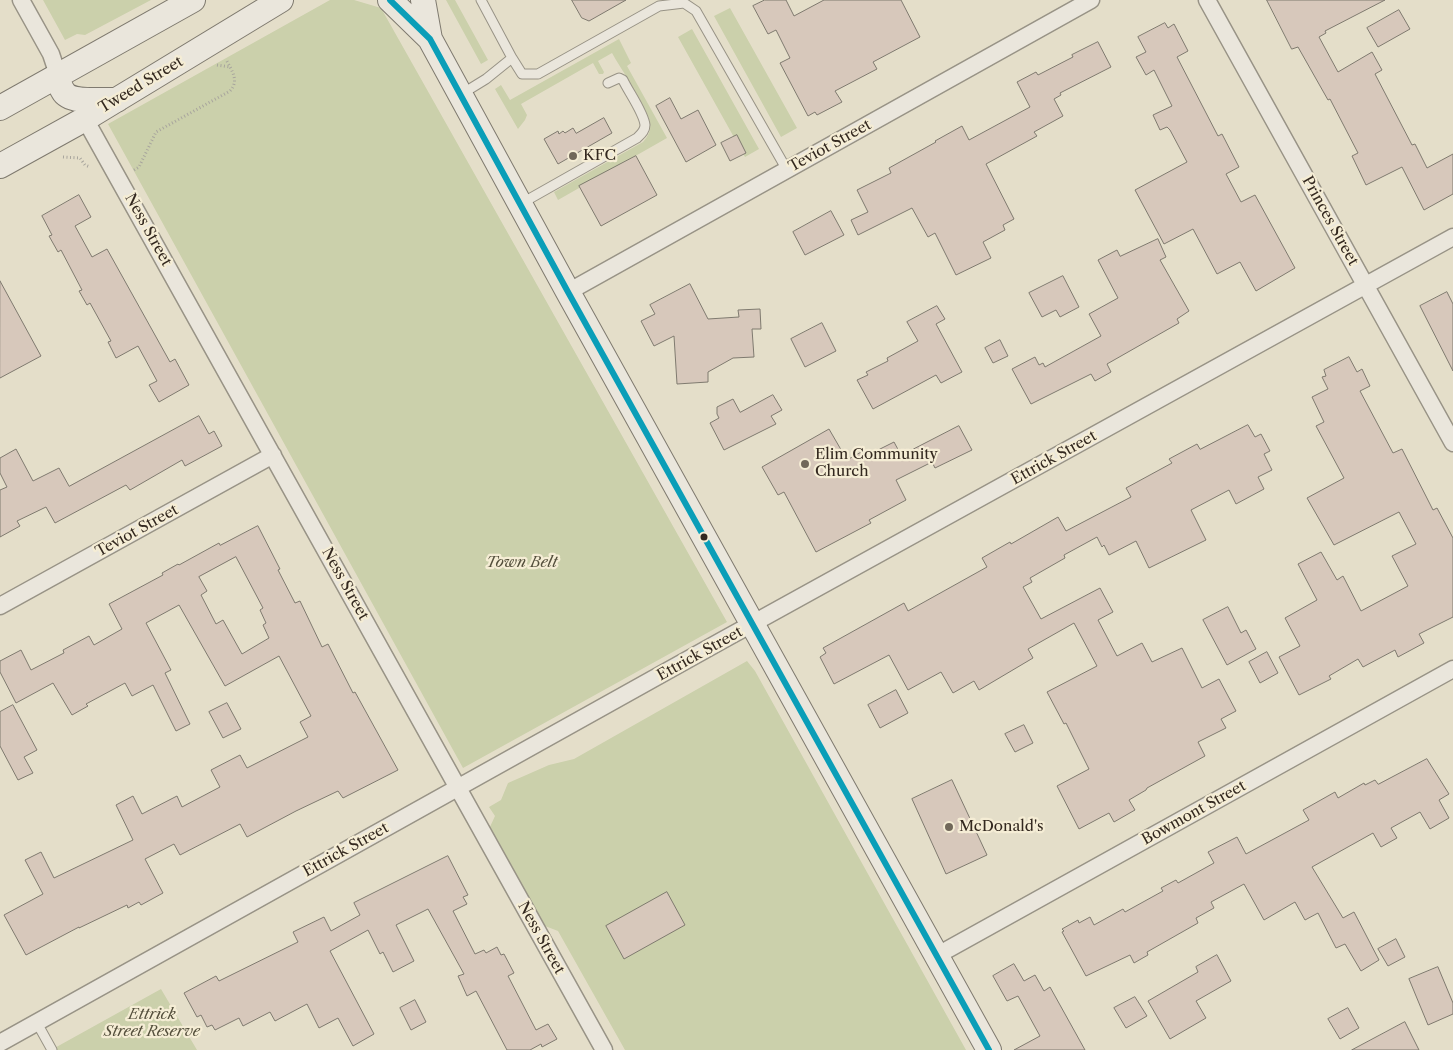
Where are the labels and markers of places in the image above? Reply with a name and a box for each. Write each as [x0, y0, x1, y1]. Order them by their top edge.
place label: KFC [583, 147, 616, 165]
marker: KFC [567, 150, 579, 162]
place label: Elim Community Church [815, 446, 938, 481]
marker: Elim Community Church [799, 458, 811, 470]
unlabelled marker [699, 532, 709, 542]
place label: McDonald's [959, 818, 1044, 836]
marker: McDonald's [943, 821, 955, 833]

